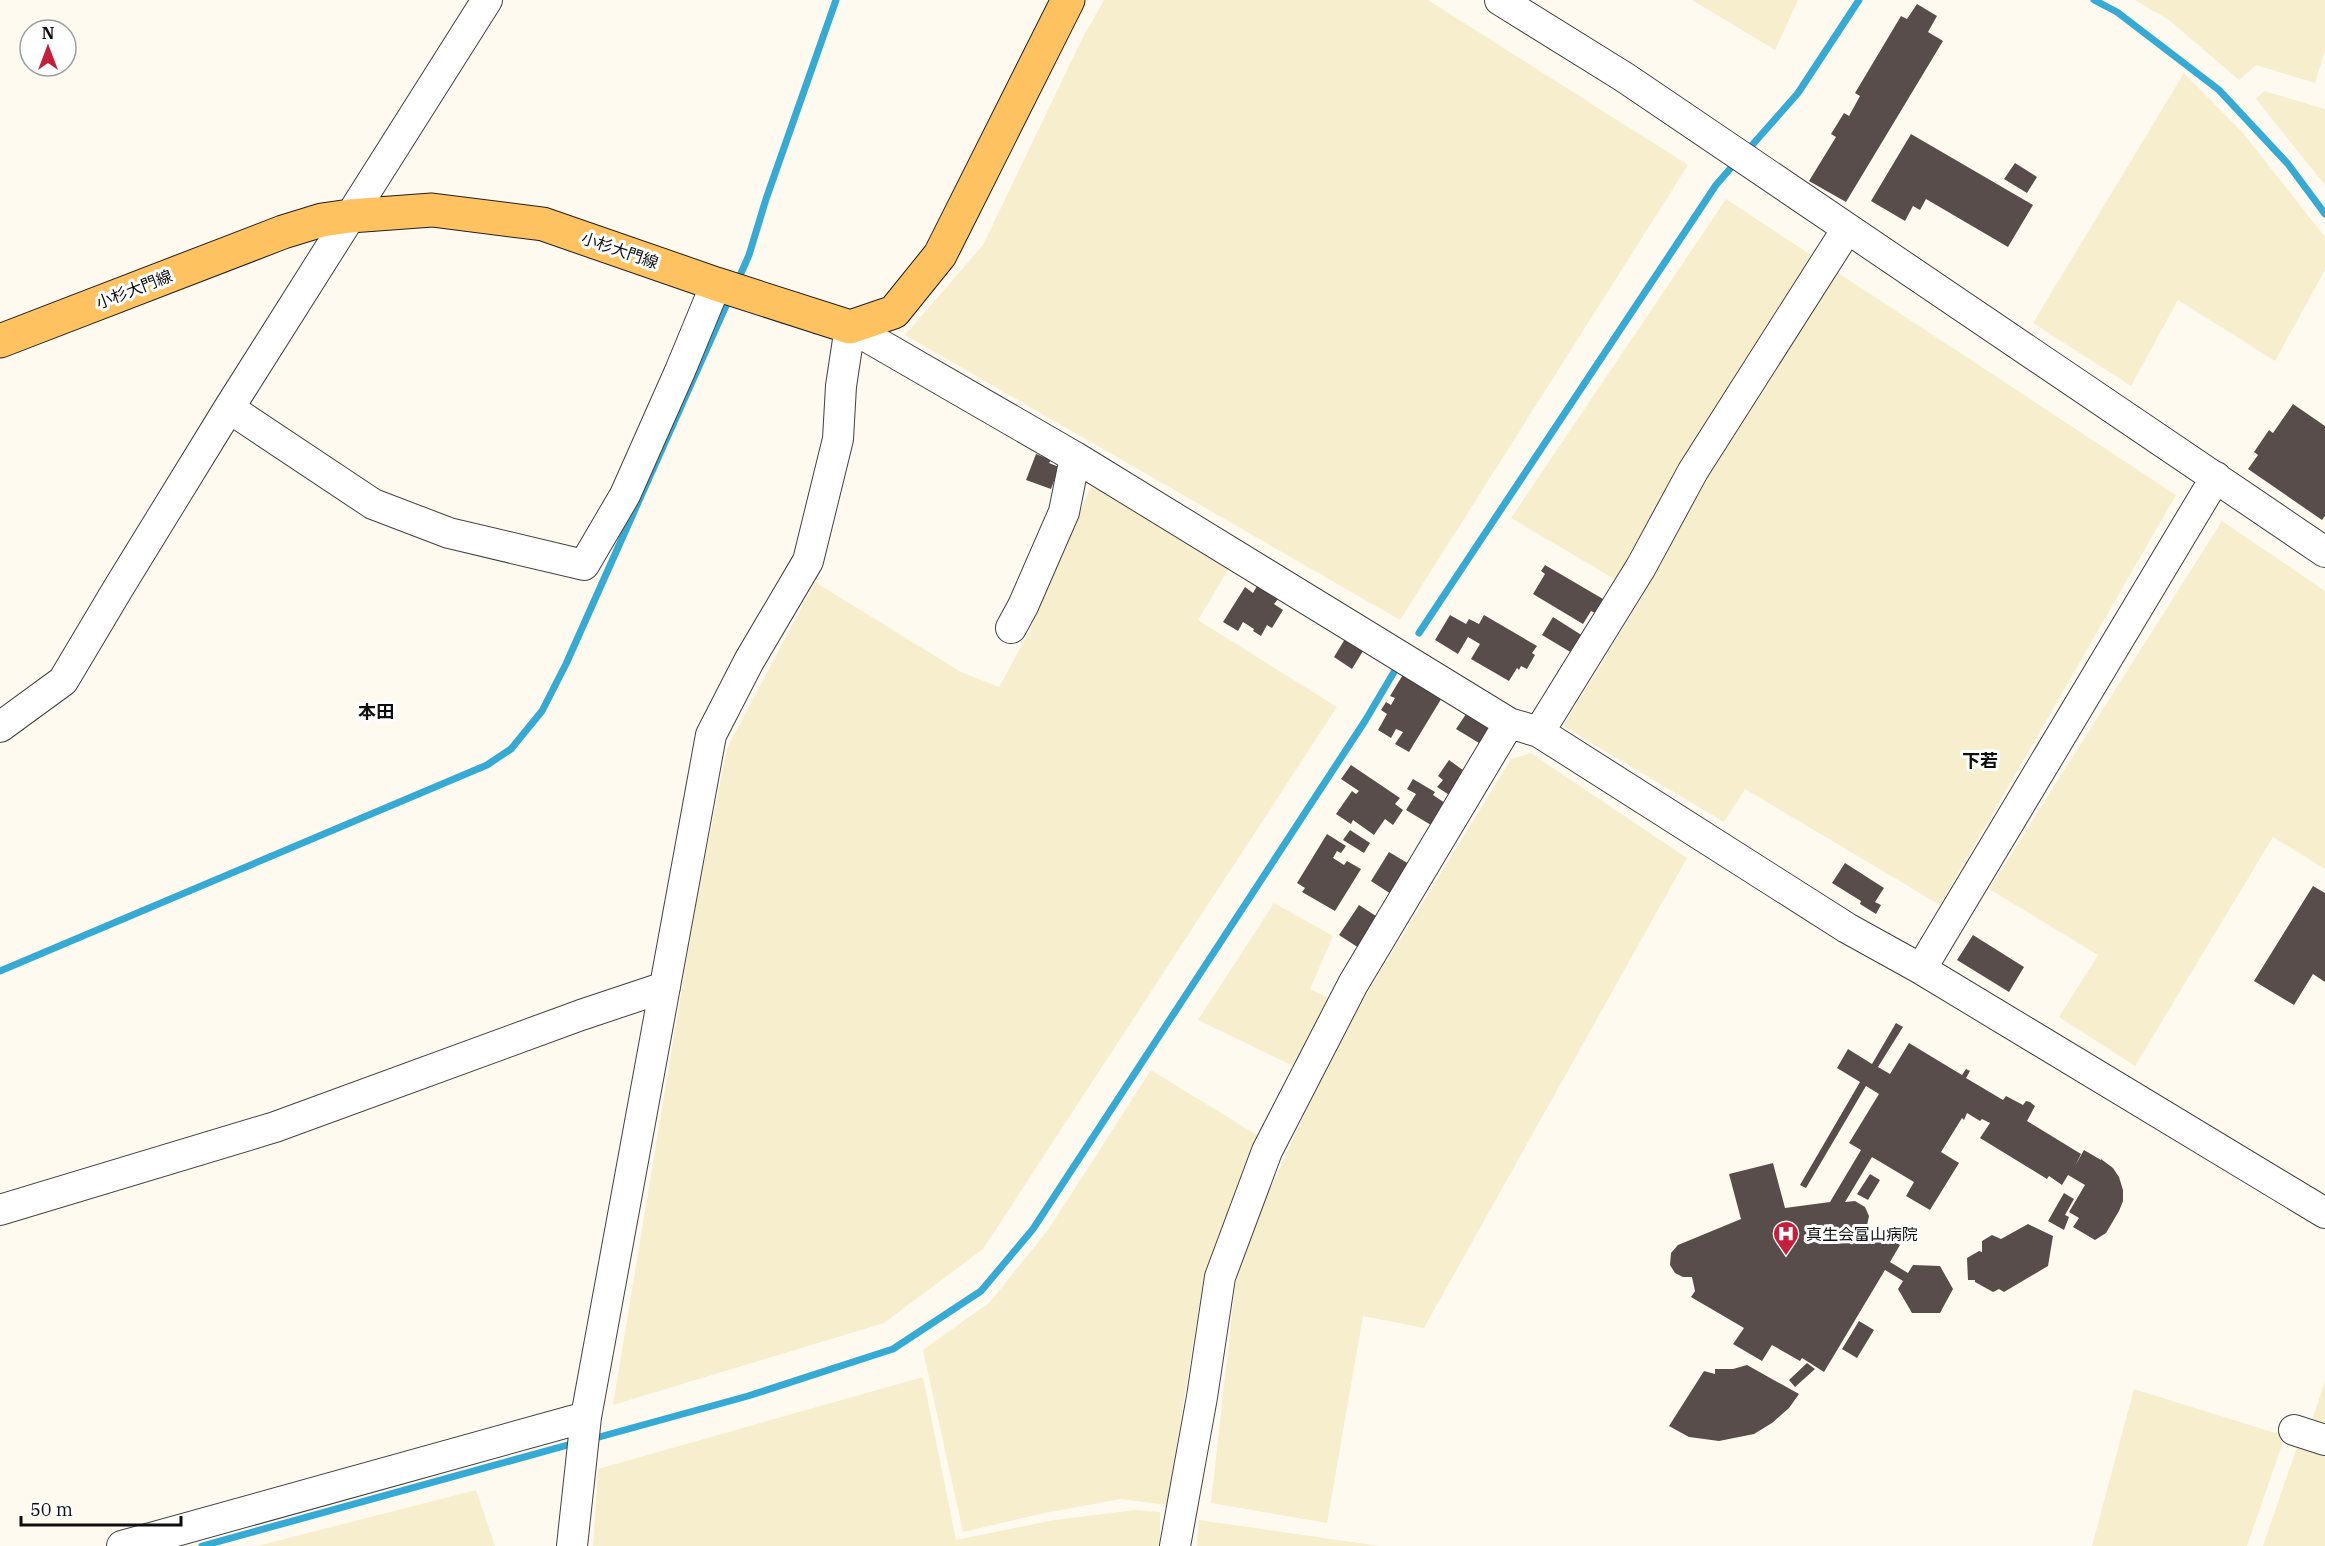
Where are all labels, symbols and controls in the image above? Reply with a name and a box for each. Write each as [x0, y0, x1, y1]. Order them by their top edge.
north arrow [18, 18, 78, 78]
text: N [42, 23, 54, 43]
street label: 小杉大門線 [579, 228, 661, 272]
street label: 小杉大門線 [93, 265, 175, 313]
district label: 本田 [358, 700, 394, 723]
district label: 下若 [1962, 749, 1998, 772]
hospital icon: 真生会富山病院 [1771, 1219, 1801, 1257]
place label: 真生会富山病院 [1806, 1224, 1918, 1244]
scale bar [21, 1489, 182, 1527]
text: 50 m [30, 1498, 73, 1521]

